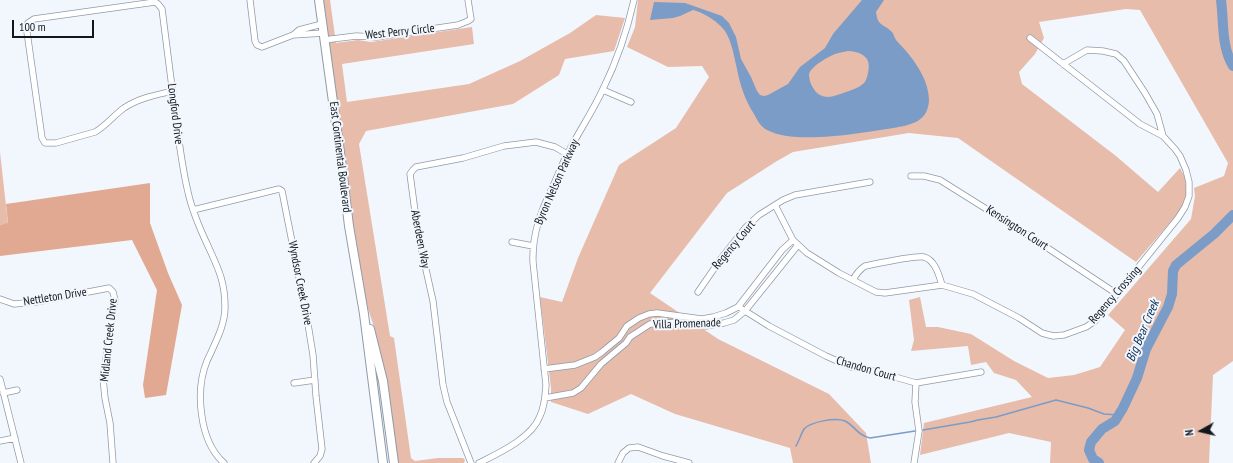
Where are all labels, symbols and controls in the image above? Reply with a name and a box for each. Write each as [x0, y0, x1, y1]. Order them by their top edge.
scale bar [14, 12, 96, 38]
text: 100 m [19, 19, 46, 34]
street label: West Perry Circle [365, 21, 435, 43]
street label: Longford Drive [164, 83, 186, 145]
street label: East Continental Boulevard [326, 101, 354, 213]
street label: Byron Nelson Parkway [532, 137, 582, 227]
street label: Kensington Court [983, 203, 1051, 253]
street label: Aberdeen Way [407, 209, 433, 269]
street label: Regency Court [709, 218, 759, 272]
street label: Wyndsor Creek Drive [285, 240, 315, 326]
street label: Regency Crossing [1086, 263, 1144, 327]
street label: Nettleton Drive [22, 285, 88, 309]
street label: Midland Creek Drive [97, 298, 121, 382]
water label: Big Bear Creek [1123, 298, 1163, 364]
street label: Villa Promenade [653, 316, 721, 332]
street label: Chandon Court [834, 354, 898, 384]
north arrow [1181, 411, 1221, 451]
text: N [1182, 429, 1196, 437]

